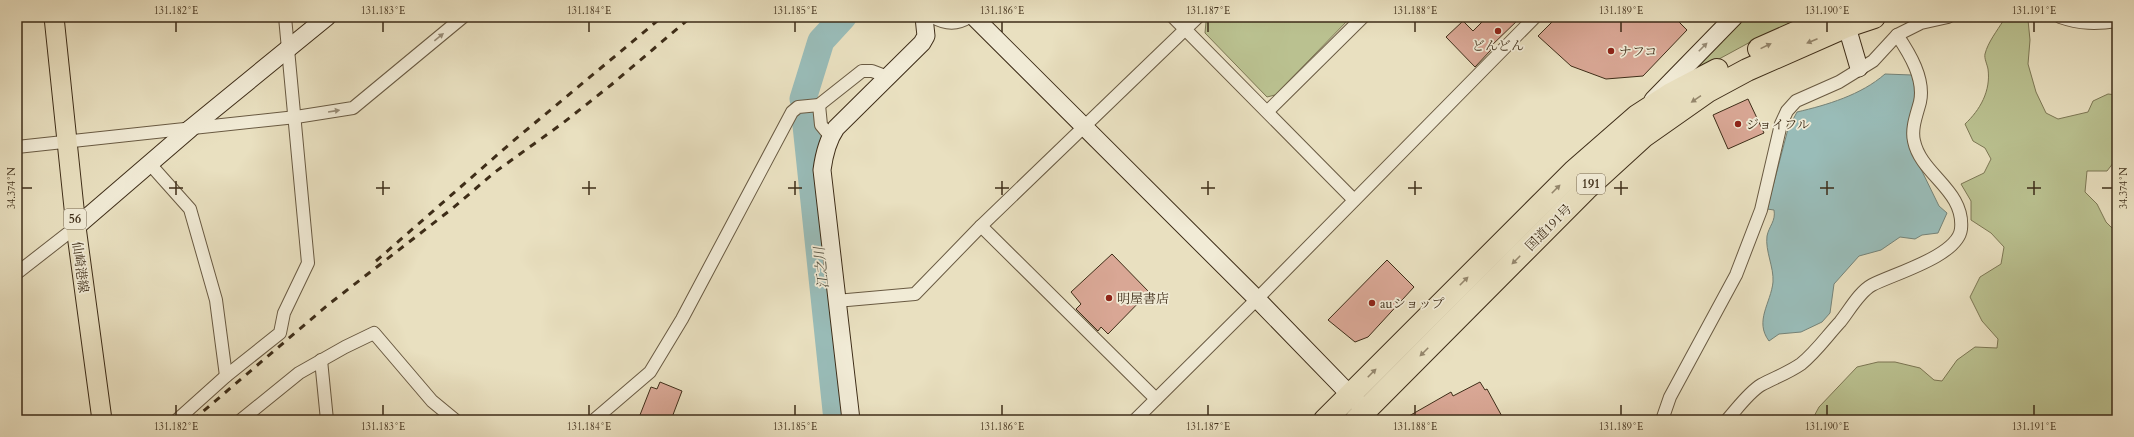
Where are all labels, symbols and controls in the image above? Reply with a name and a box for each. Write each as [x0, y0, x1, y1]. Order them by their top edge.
text: 131.182°E [154, 4, 198, 18]
text: 131.183°E [361, 4, 405, 18]
text: 131.184°E [567, 4, 611, 18]
text: 131.185°E [773, 4, 817, 18]
text: 131.186°E [980, 4, 1024, 18]
text: 131.187°E [1186, 4, 1230, 18]
text: 131.188°E [1393, 4, 1437, 18]
text: 131.189°E [1599, 4, 1643, 18]
text: 131.190°E [1805, 4, 1849, 18]
text: 131.191°E [2012, 4, 2056, 18]
marker: どんどん [1493, 26, 1503, 36]
one-way arrow [433, 33, 444, 42]
place label: どんどん [1472, 37, 1524, 55]
one-way arrow [1806, 39, 1818, 45]
one-way arrow [1698, 42, 1708, 52]
place label: ナフコ [1619, 43, 1657, 61]
one-way arrow [1760, 43, 1772, 49]
marker: ナフコ [1606, 46, 1616, 56]
one-way arrow [1691, 95, 1701, 103]
one-way arrow [328, 108, 340, 114]
place label: ジョイフル [1746, 116, 1810, 134]
marker: ジョイフル [1733, 119, 1743, 129]
text: 34.374°N [5, 167, 19, 209]
text: 34.374°N [2117, 167, 2131, 209]
road number: 191 [1577, 174, 1605, 194]
one-way arrow [1551, 184, 1561, 194]
street label: 国道191号 [1521, 200, 1576, 255]
road number: 56 [64, 209, 86, 229]
street label: 仙崎港線 [67, 240, 93, 294]
water label: 江之川 [810, 244, 833, 290]
one-way arrow [1511, 255, 1521, 264]
one-way arrow [1459, 276, 1469, 286]
place label: 明屋書店 [1117, 290, 1169, 308]
marker: 明屋書店 [1104, 293, 1114, 303]
place label: auショップ [1380, 295, 1445, 313]
marker: auショップ [1367, 298, 1377, 308]
one-way arrow [1419, 347, 1429, 357]
one-way arrow [1367, 368, 1377, 378]
text: 131.182°E [154, 420, 198, 434]
text: 131.183°E [361, 420, 405, 434]
text: 131.184°E [567, 420, 611, 434]
text: 131.185°E [773, 420, 817, 434]
text: 131.186°E [980, 420, 1024, 434]
text: 131.187°E [1186, 420, 1230, 434]
text: 131.188°E [1393, 420, 1437, 434]
text: 131.189°E [1599, 420, 1643, 434]
text: 131.190°E [1805, 420, 1849, 434]
text: 131.191°E [2012, 420, 2056, 434]

